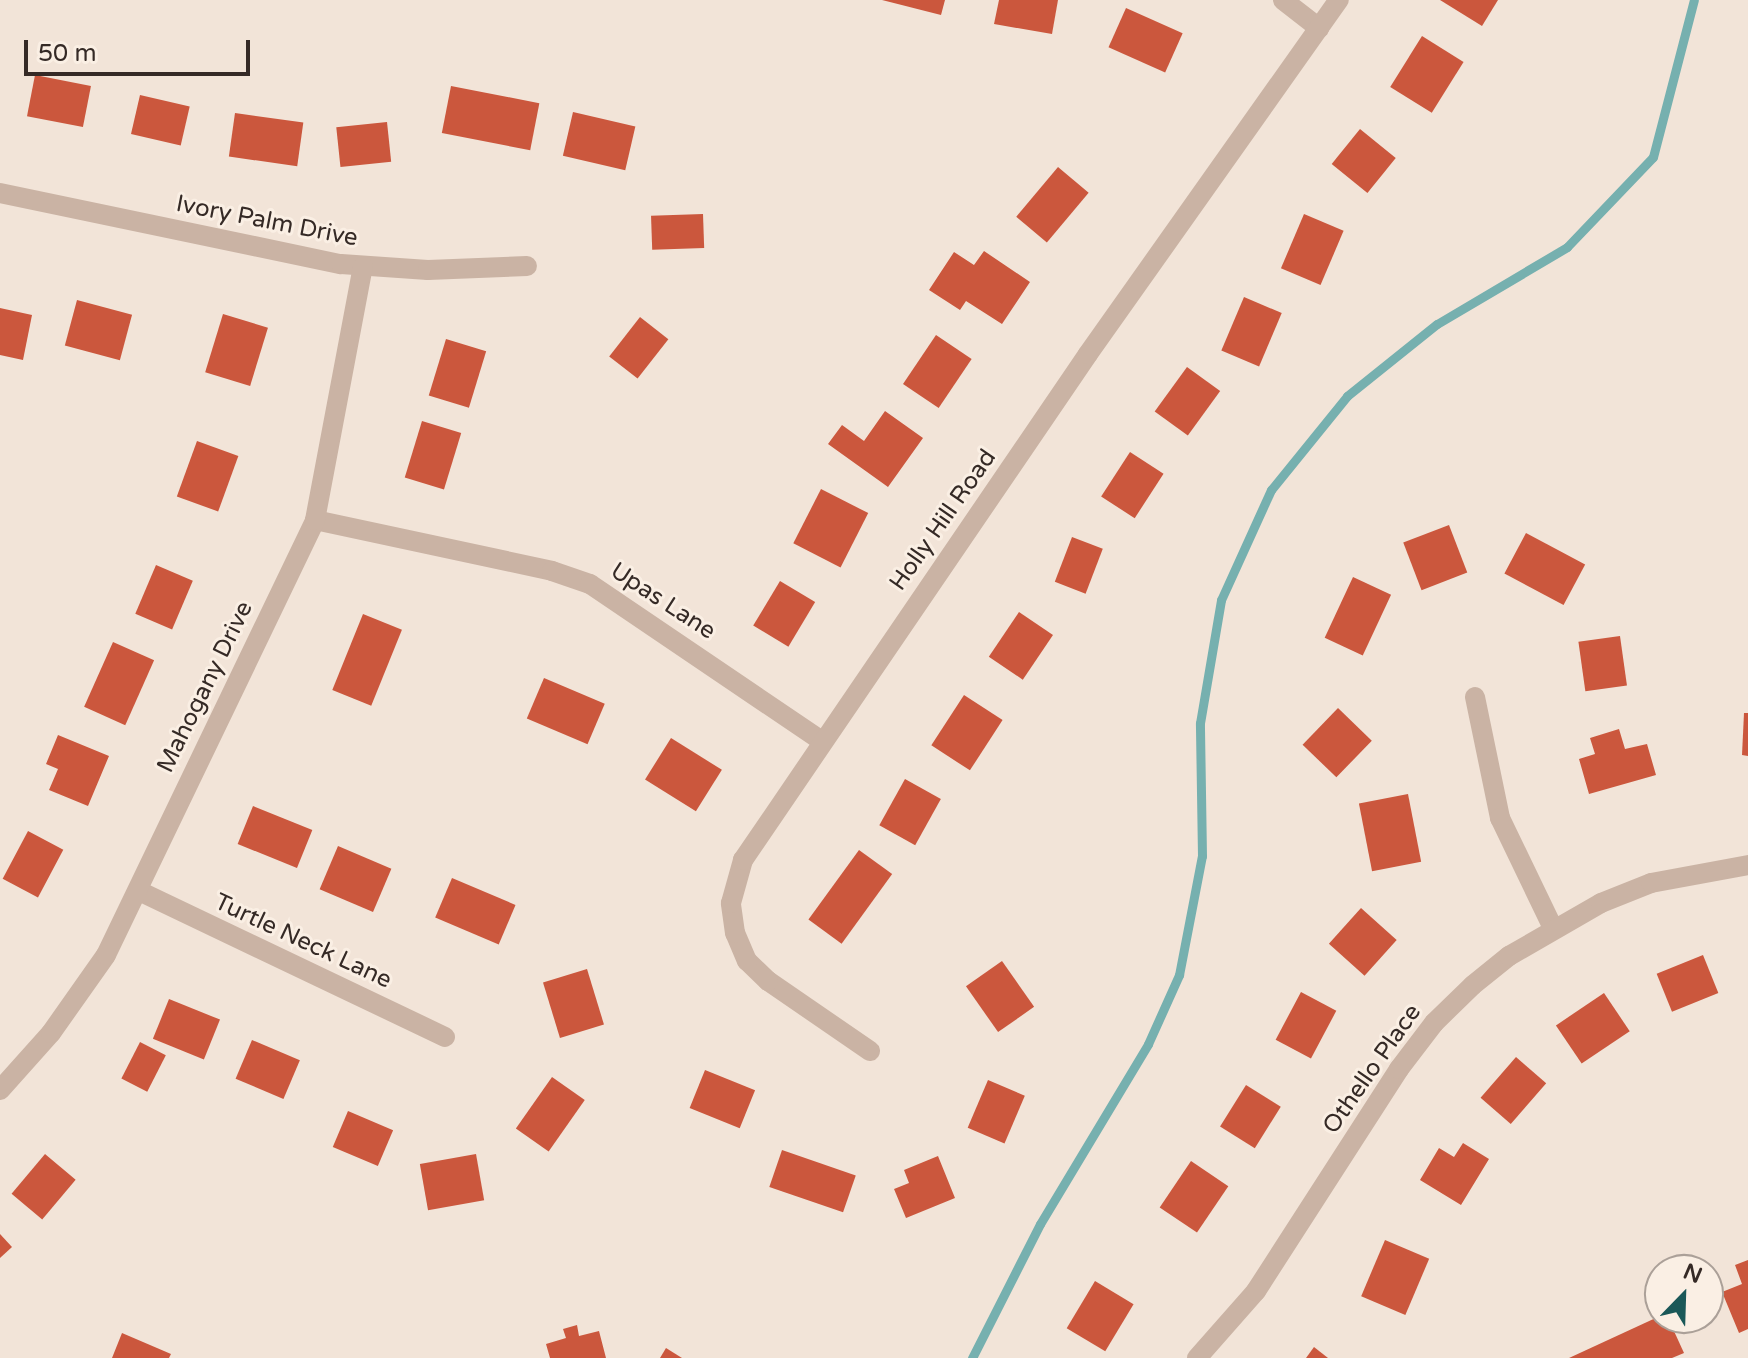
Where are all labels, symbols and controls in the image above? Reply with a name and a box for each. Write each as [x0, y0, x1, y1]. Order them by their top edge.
scale bar [28, 24, 254, 74]
text: 50 m [38, 39, 96, 68]
street label: Ivory Palm Drive [174, 189, 360, 253]
street label: Holly Hill Road [884, 444, 1002, 596]
street label: Upas Lane [605, 556, 721, 646]
street label: Mahogany Drive [151, 597, 259, 777]
street label: Turtle Neck Lane [210, 887, 396, 995]
street label: Othello Place [1317, 999, 1427, 1139]
north arrow [1644, 1254, 1724, 1334]
text: N [1679, 1258, 1706, 1289]

